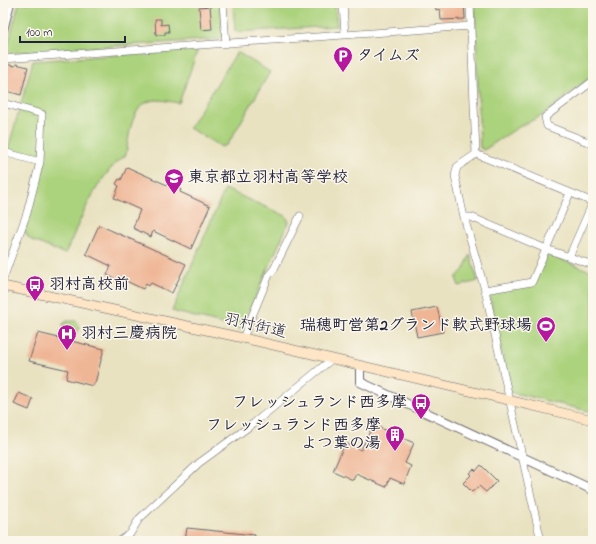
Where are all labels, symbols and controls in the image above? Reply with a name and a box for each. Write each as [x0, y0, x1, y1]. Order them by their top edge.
scale bar [20, 18, 125, 44]
text: 100 m [26, 24, 53, 42]
place label: タイムズ [357, 44, 420, 68]
parking icon: タイムズ [332, 45, 354, 73]
place label: 東京都立羽村高等学校 [188, 166, 348, 190]
school or university icon: 東京都立羽村高等学校 [163, 167, 185, 195]
place label: 羽村高校前 [49, 273, 129, 297]
bus stop icon: 羽村高校前 [24, 274, 46, 302]
street label: 羽村街道 [221, 307, 289, 345]
place label: 瑞穂町営第2グランド軟式野球場 [300, 314, 532, 338]
sports icon: 瑞穂町営第2グランド軟式野球場 [535, 315, 557, 343]
place label: 羽村三慶病院 [81, 322, 177, 346]
hospital icon: 羽村三慶病院 [56, 323, 78, 351]
place label: フレッシュランド西多摩 [232, 391, 407, 415]
bus stop icon: フレッシュランド西多摩 [410, 392, 432, 420]
place label: フレッシュランド西多摩 よつ葉の湯 [206, 414, 381, 456]
building icon: フレッシュランド西多摩 よつ葉の湯 [384, 424, 406, 452]

